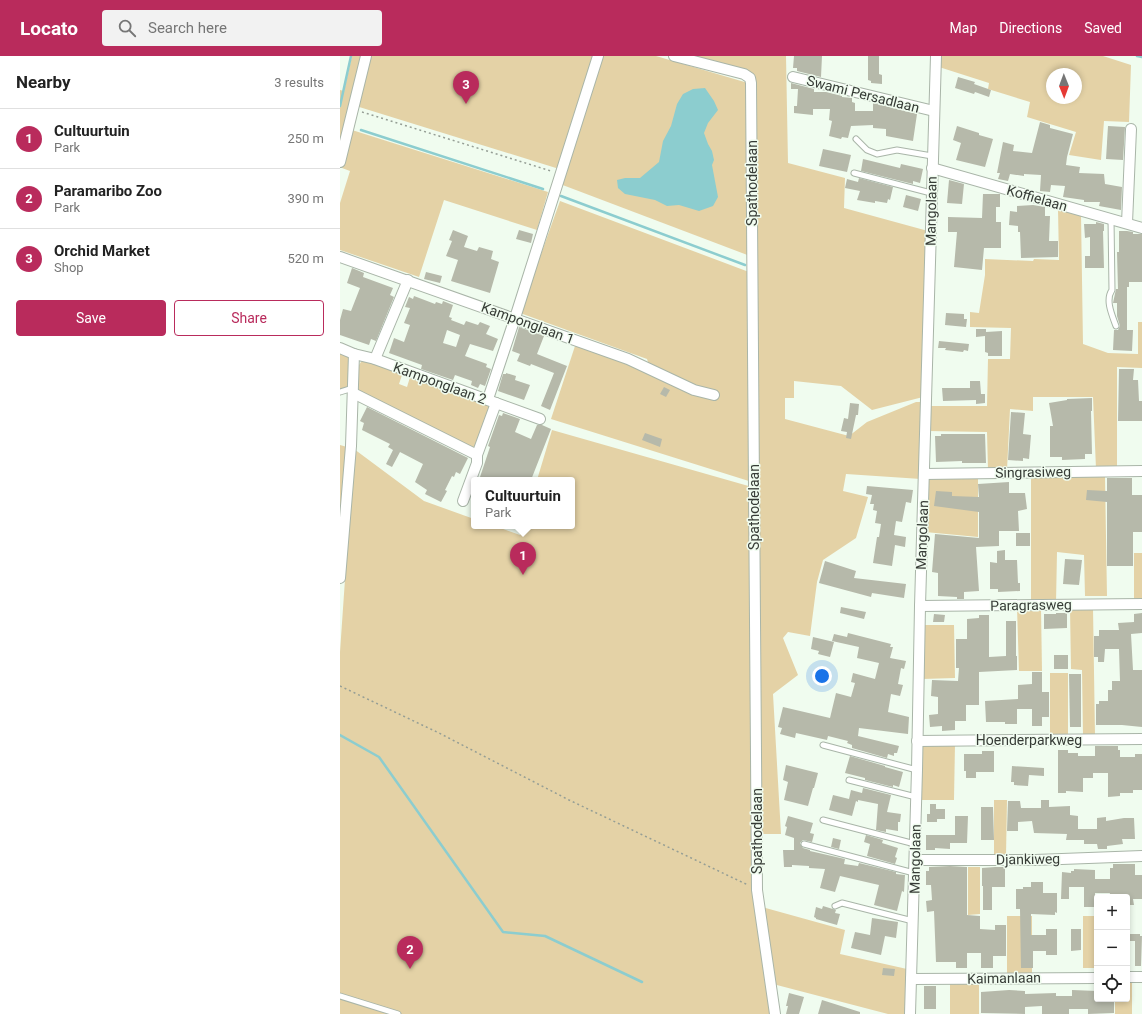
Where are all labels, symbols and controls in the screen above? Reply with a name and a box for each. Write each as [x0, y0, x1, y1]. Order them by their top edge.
search box [102, 10, 382, 46]
text: Locato [20, 17, 78, 40]
icon: search [116, 17, 138, 39]
text: Search here [148, 19, 227, 37]
text: Map [950, 20, 977, 36]
text: Directions [999, 20, 1062, 36]
text: Saved [1084, 20, 1122, 36]
north arrow [1046, 68, 1082, 104]
pin: 3 [453, 71, 479, 104]
text: Nearby [16, 72, 71, 92]
street label: Swami Persadlaan [805, 72, 921, 116]
text: 3 results [274, 75, 324, 90]
text: Cultuurtuin [54, 122, 130, 140]
text: 1 [25, 131, 33, 146]
text: 250 m [287, 131, 324, 146]
text: Park [54, 140, 80, 155]
street label: Spathodelaan [744, 140, 760, 226]
street label: Mangolaan [922, 176, 940, 246]
text: Paramaribo Zoo [54, 182, 162, 200]
street label: Koffielaan [1005, 182, 1069, 214]
text: 2 [25, 191, 33, 206]
text: 390 m [287, 191, 324, 206]
text: Park [54, 200, 80, 215]
text: Orchid Market [54, 242, 150, 260]
text: 3 [25, 251, 33, 266]
text: 520 m [287, 251, 324, 266]
text: Shop [54, 260, 84, 275]
street label: Kamponglaan 1 [479, 299, 577, 347]
button: Save [16, 300, 166, 336]
button: Share [174, 300, 324, 336]
street label: Kamponglaan 2 [391, 359, 489, 407]
street label: Singrasiweg [995, 463, 1071, 481]
street label: Spathodelaan [746, 464, 762, 550]
popup [471, 477, 575, 529]
text: Cultuurtuin [485, 487, 561, 505]
street label: Mangolaan [913, 500, 931, 570]
text: Park [485, 505, 511, 520]
pin: 1 [510, 542, 536, 575]
street label: Paragrasweg [990, 596, 1072, 614]
your location [812, 666, 832, 686]
street label: Hoenderparkweg [976, 732, 1082, 748]
street label: Spathodelaan [749, 788, 765, 874]
street label: Mangolaan [906, 824, 924, 894]
street label: Djankiweg [996, 850, 1060, 868]
map controls [1094, 894, 1130, 1002]
button: + [1094, 894, 1130, 930]
button: − [1094, 930, 1130, 966]
pin: 2 [397, 936, 423, 969]
button: locate [1094, 966, 1130, 1002]
street label: Kaimanlaan [967, 969, 1041, 987]

